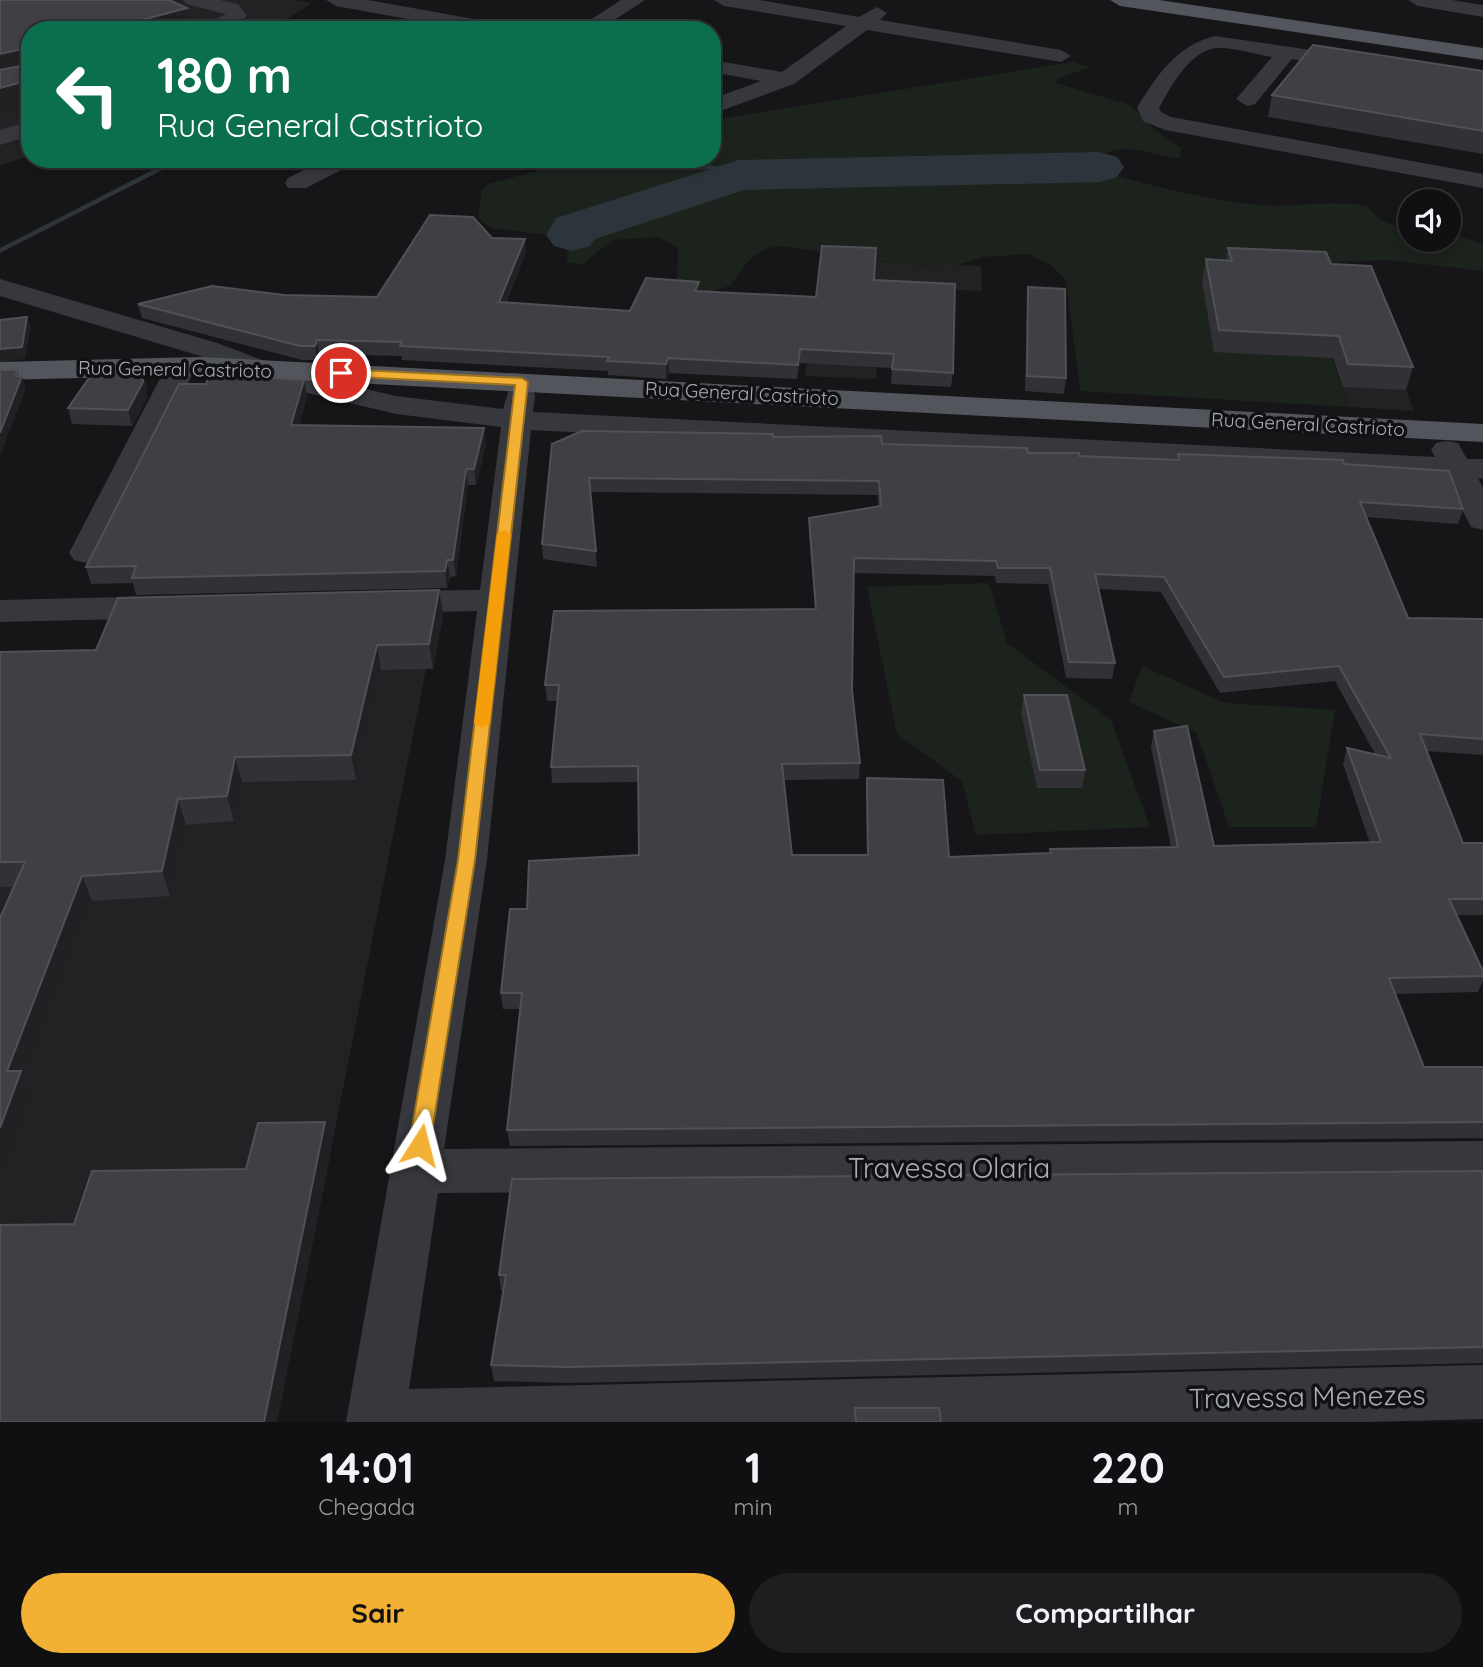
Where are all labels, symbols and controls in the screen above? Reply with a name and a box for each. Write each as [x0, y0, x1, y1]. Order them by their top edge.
text: 180 m [157, 44, 292, 105]
icon: left [42, 49, 133, 140]
text: Rua General Castrioto [157, 105, 483, 145]
map controls [1398, 189, 1461, 252]
button: sound [1398, 189, 1461, 252]
pin [311, 343, 371, 403]
icon: arrive [322, 354, 360, 392]
street label: Rua General Castrioto [78, 355, 272, 383]
street label: Rua General Castrioto [645, 376, 839, 410]
street label: Rua General Castrioto [1211, 407, 1405, 441]
position arrow [383, 1108, 457, 1182]
street label: Travessa Olaria [848, 1150, 1050, 1185]
street label: Travessa Menezes [1188, 1376, 1426, 1416]
text: 14:01 [319, 1441, 414, 1494]
text: 1 [745, 1441, 761, 1494]
text: 220 [1091, 1441, 1165, 1494]
text: Chegada [318, 1492, 415, 1521]
text: min [734, 1492, 773, 1521]
text: m [1117, 1492, 1138, 1521]
button: Sair [21, 1573, 735, 1653]
button: Compartilhar [749, 1573, 1462, 1653]

